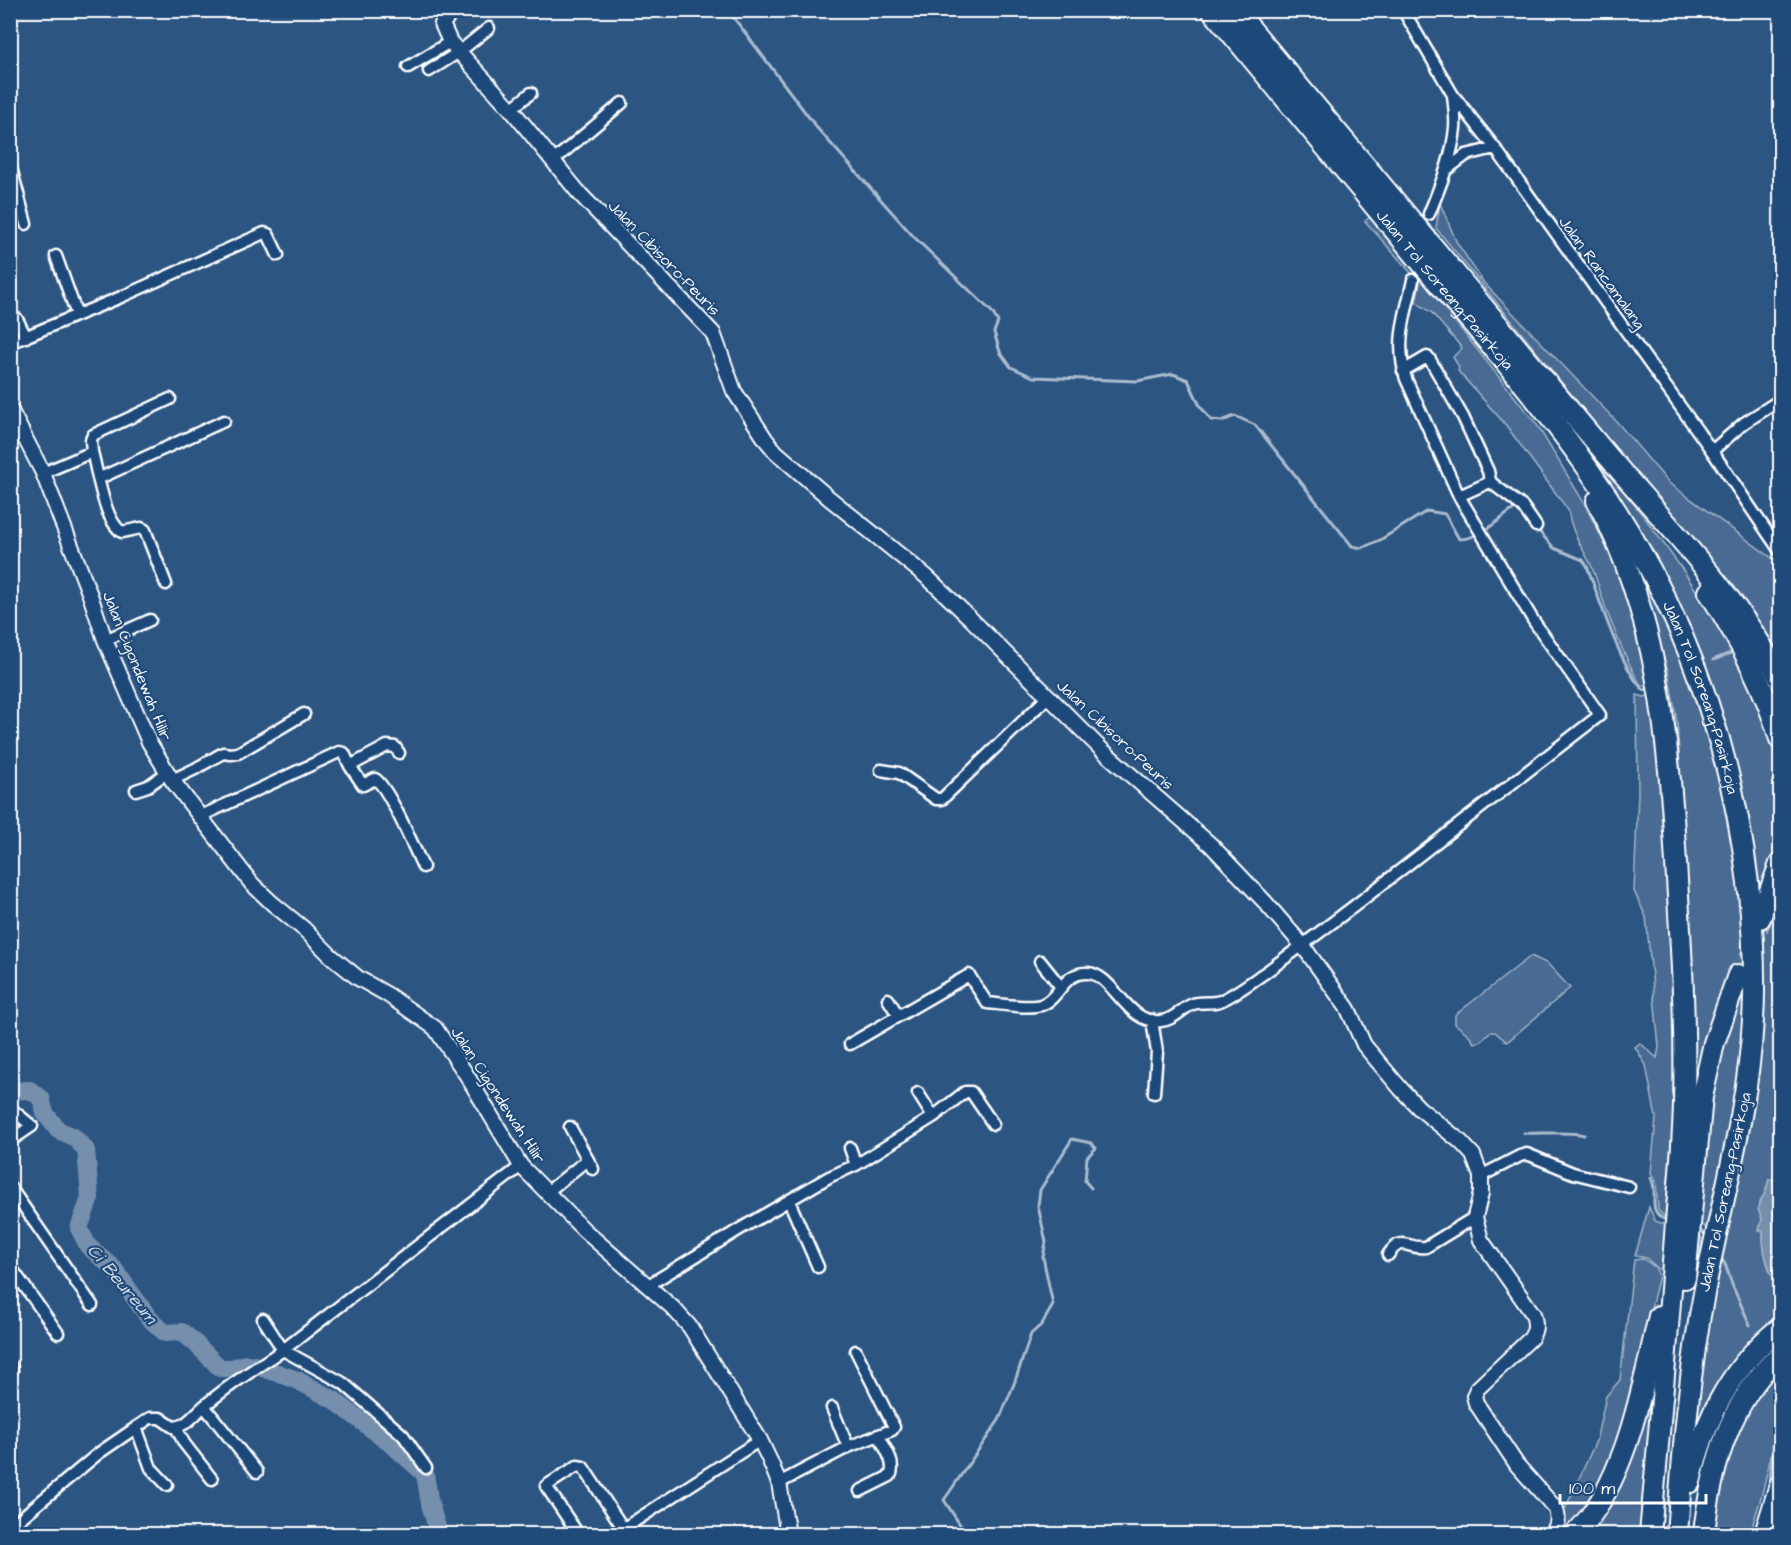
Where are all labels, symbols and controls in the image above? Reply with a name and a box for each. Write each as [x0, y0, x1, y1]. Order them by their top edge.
street label: Jalan Cibisoro-Peuris [603, 195, 725, 321]
street label: Jalan Tol Soreang–Pasirkoja [1371, 205, 1518, 375]
street label: Jalan Rancamalang [1553, 212, 1651, 335]
street label: Jalan Cigondewah Hilir [96, 588, 177, 744]
street label: Jalan Tol Soreang–Pasirkoja [1657, 597, 1744, 796]
street label: Jalan Cibisoro-Peuris [1052, 675, 1178, 795]
street label: Jalan Cigondewah Hilir [445, 1022, 551, 1168]
street label: Jalan Tol Soreang–Pasirkoja [1693, 1090, 1758, 1294]
water label: Ci Beureum [81, 1239, 164, 1331]
scale bar [1560, 1467, 1706, 1505]
text: 100 m [1569, 1476, 1615, 1501]

